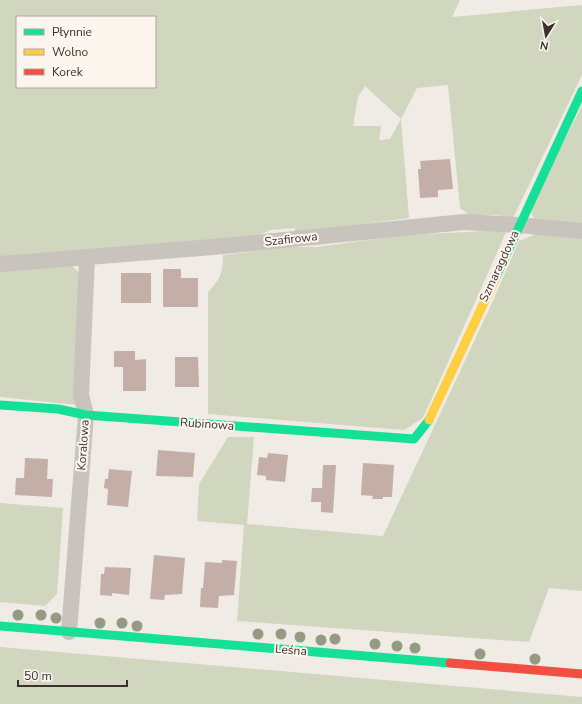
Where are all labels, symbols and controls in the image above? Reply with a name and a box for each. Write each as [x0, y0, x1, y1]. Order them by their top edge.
legend [16, 16, 156, 88]
north arrow [526, 16, 566, 56]
text: Płynnie [52, 24, 92, 40]
text: N [539, 37, 550, 53]
text: Wolno [52, 44, 89, 60]
text: Korek [52, 64, 84, 80]
street label: Szafirowa [264, 228, 318, 250]
street label: Szmaragdowa [475, 228, 523, 304]
street label: Rubinowa [179, 414, 235, 434]
street label: Koralowa [73, 419, 93, 471]
street label: Leśna [274, 641, 308, 659]
scale bar [18, 662, 127, 688]
text: 50 m [24, 668, 52, 684]

